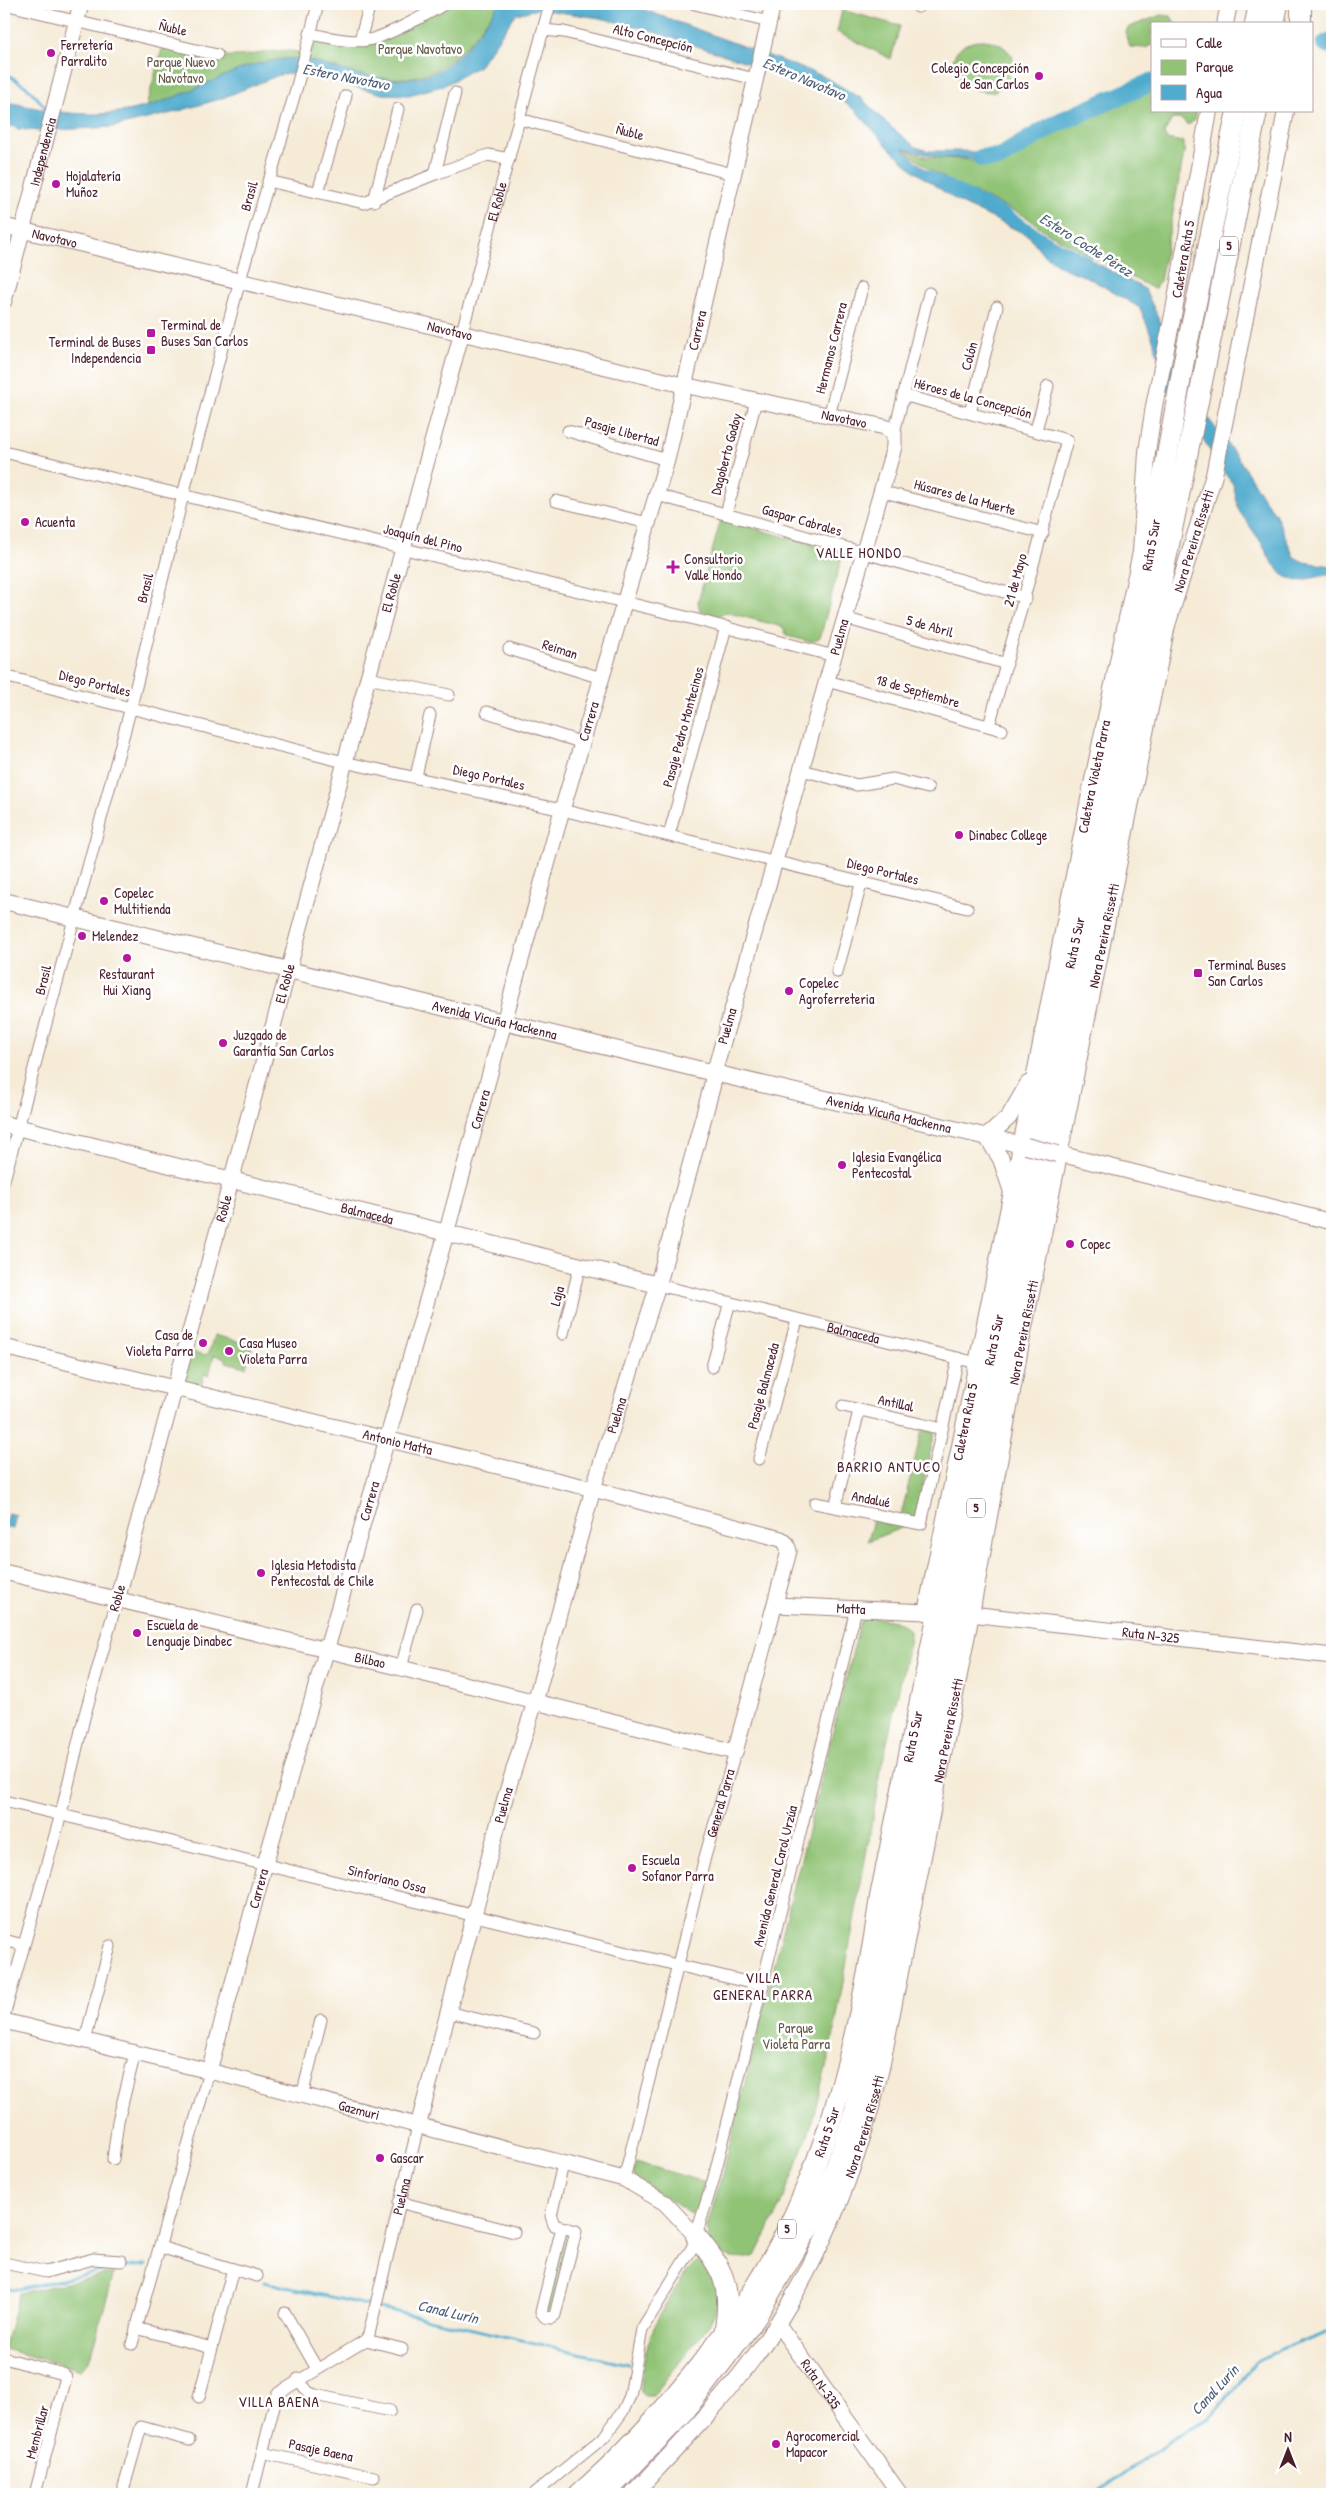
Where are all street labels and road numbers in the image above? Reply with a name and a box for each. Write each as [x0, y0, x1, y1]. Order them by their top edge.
street label: Ñuble [157, 15, 189, 40]
street label: Alto Concepción [611, 18, 695, 58]
street label: Independencia [24, 115, 60, 188]
street label: Ñuble [614, 119, 646, 144]
street label: Brasil [235, 178, 262, 213]
street label: El Roble [482, 179, 511, 223]
street label: Caletera Ruta 5 [1166, 219, 1199, 299]
street label: Navotavo [30, 223, 80, 252]
road number: 5 [1220, 237, 1238, 256]
street label: Hermanos Carrera [810, 300, 851, 396]
street label: Carrera [683, 308, 711, 352]
street label: Navotavo [426, 315, 475, 344]
street label: Colón [956, 339, 981, 372]
street label: Héroes de la Concepción [912, 373, 1034, 423]
street label: Navotavo [820, 404, 869, 432]
street label: Pasaje Libertad [583, 411, 662, 451]
street label: Dagoberto Godoy [705, 411, 747, 497]
street label: Húsares de la Muerte [912, 474, 1018, 519]
street label: Nora Pereira Rissetti [1168, 487, 1218, 594]
street label: Gaspar Cabrales [760, 499, 844, 541]
street label: Ruta 5 Sur [1136, 517, 1164, 572]
street label: Joaquín del Pino [381, 519, 465, 558]
street label: 21 de Mayo [998, 551, 1032, 609]
street label: El Roble [376, 570, 405, 614]
street label: Brasil [132, 571, 157, 605]
street label: 5 de Abril [904, 610, 956, 641]
street label: Puelma [825, 616, 853, 657]
street label: Reiman [540, 634, 580, 663]
street label: Diego Portales [57, 664, 133, 702]
street label: Pasaje Pedro Montecinos [657, 665, 709, 789]
street label: 18 de Septiembre [874, 669, 963, 713]
street label: Carrera [573, 699, 603, 743]
street label: Caletera Violeta Parra [1073, 718, 1114, 835]
street label: Diego Portales [451, 759, 527, 795]
street label: Diego Portales [845, 852, 921, 890]
street label: Nora Pereira Rissetti [1083, 881, 1123, 989]
street label: Ruta 5 Sur [1060, 915, 1089, 970]
street label: El Roble [270, 961, 299, 1005]
street label: Brasil [30, 963, 55, 997]
street label: Avenida Vicuña Mackenna [431, 995, 560, 1044]
street label: Puelma [712, 1005, 741, 1046]
street label: Carrera [465, 1087, 494, 1131]
street label: Avenida Vicuña Mackenna [825, 1090, 954, 1137]
street label: Roble [210, 1192, 236, 1224]
street label: Balmaceda [339, 1197, 396, 1229]
street label: Nora Pereira Rissetti [1003, 1278, 1042, 1386]
street label: Laja [545, 1284, 569, 1308]
street label: Ruta 5 Sur [979, 1311, 1008, 1367]
street label: Balmaceda [825, 1317, 882, 1348]
street label: Pasaje Balmaceda [742, 1340, 784, 1431]
street label: Caletera Ruta 5 [947, 1381, 982, 1462]
street label: Antillal [876, 1389, 916, 1416]
street label: Puelma [601, 1394, 631, 1436]
street label: Antonio Matta [361, 1424, 435, 1459]
street label: Carrera [354, 1478, 384, 1523]
street label: Andalué [850, 1485, 892, 1512]
road number: 5 [967, 1499, 985, 1518]
street label: Roble [104, 1582, 129, 1613]
street label: Matta [836, 1598, 866, 1618]
street label: Ruta N-325 [1121, 1622, 1181, 1647]
street label: Bilbao [353, 1647, 388, 1672]
street label: Nora Pereira Rissetti [928, 1676, 967, 1784]
street label: Ruta 5 Sur [898, 1708, 927, 1764]
street label: General Parra [701, 1766, 739, 1840]
street label: Puelma [489, 1784, 517, 1825]
street label: Avenida General Carol Urzúa [748, 1803, 801, 1949]
street label: Sinforiano Ossa [346, 1860, 429, 1898]
street label: Carrera [243, 1866, 272, 1910]
street label: Nora Pereira Rissetti [839, 2073, 888, 2180]
street label: Gazmuri [336, 2095, 382, 2124]
street label: Ruta 5 Sur [809, 2104, 844, 2160]
street label: Puelma [387, 2176, 414, 2217]
road number: 5 [778, 2220, 796, 2238]
street label: Ruta N-335 [797, 2355, 846, 2412]
street label: Membrillar [20, 2402, 53, 2461]
street label: Pasaje Baena [287, 2433, 355, 2467]

